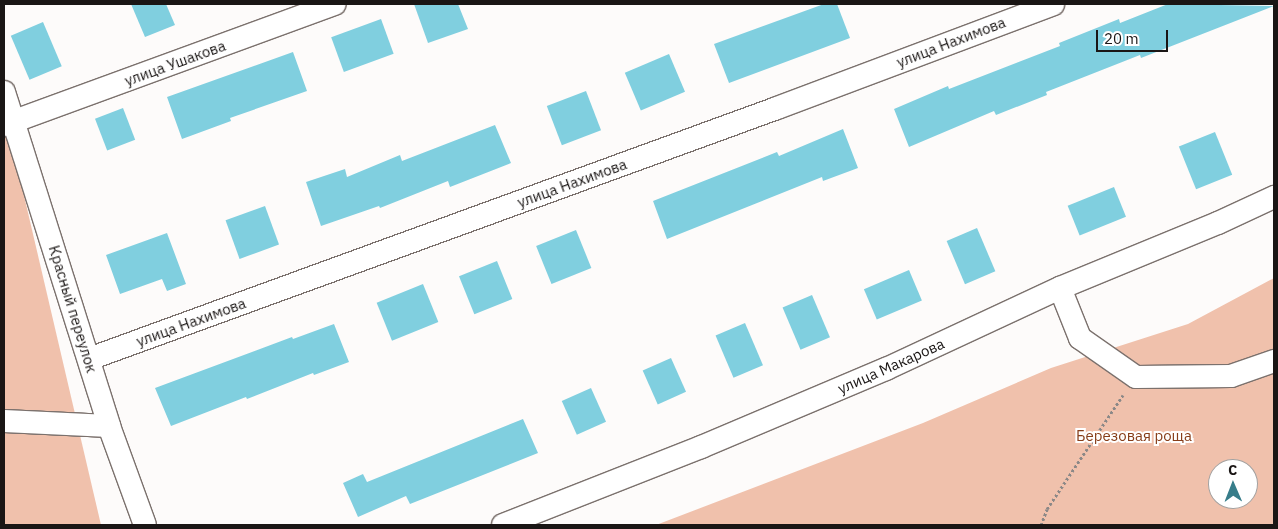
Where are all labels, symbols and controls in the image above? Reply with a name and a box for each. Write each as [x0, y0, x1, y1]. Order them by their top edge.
street label: улица Нахимова [894, 13, 1008, 71]
scale bar [1098, 20, 1170, 52]
text: 20 m [1104, 29, 1139, 48]
street label: улица Ушакова [122, 36, 228, 90]
street label: улица Нахимова [515, 155, 629, 211]
street label: Красный переулок [45, 243, 101, 375]
street label: улица Нахимова [134, 294, 248, 350]
street label: улица Макарова [835, 334, 947, 398]
park label: Березовая роща [1076, 427, 1192, 445]
north arrow [1208, 459, 1258, 509]
text: С [1228, 461, 1237, 479]

